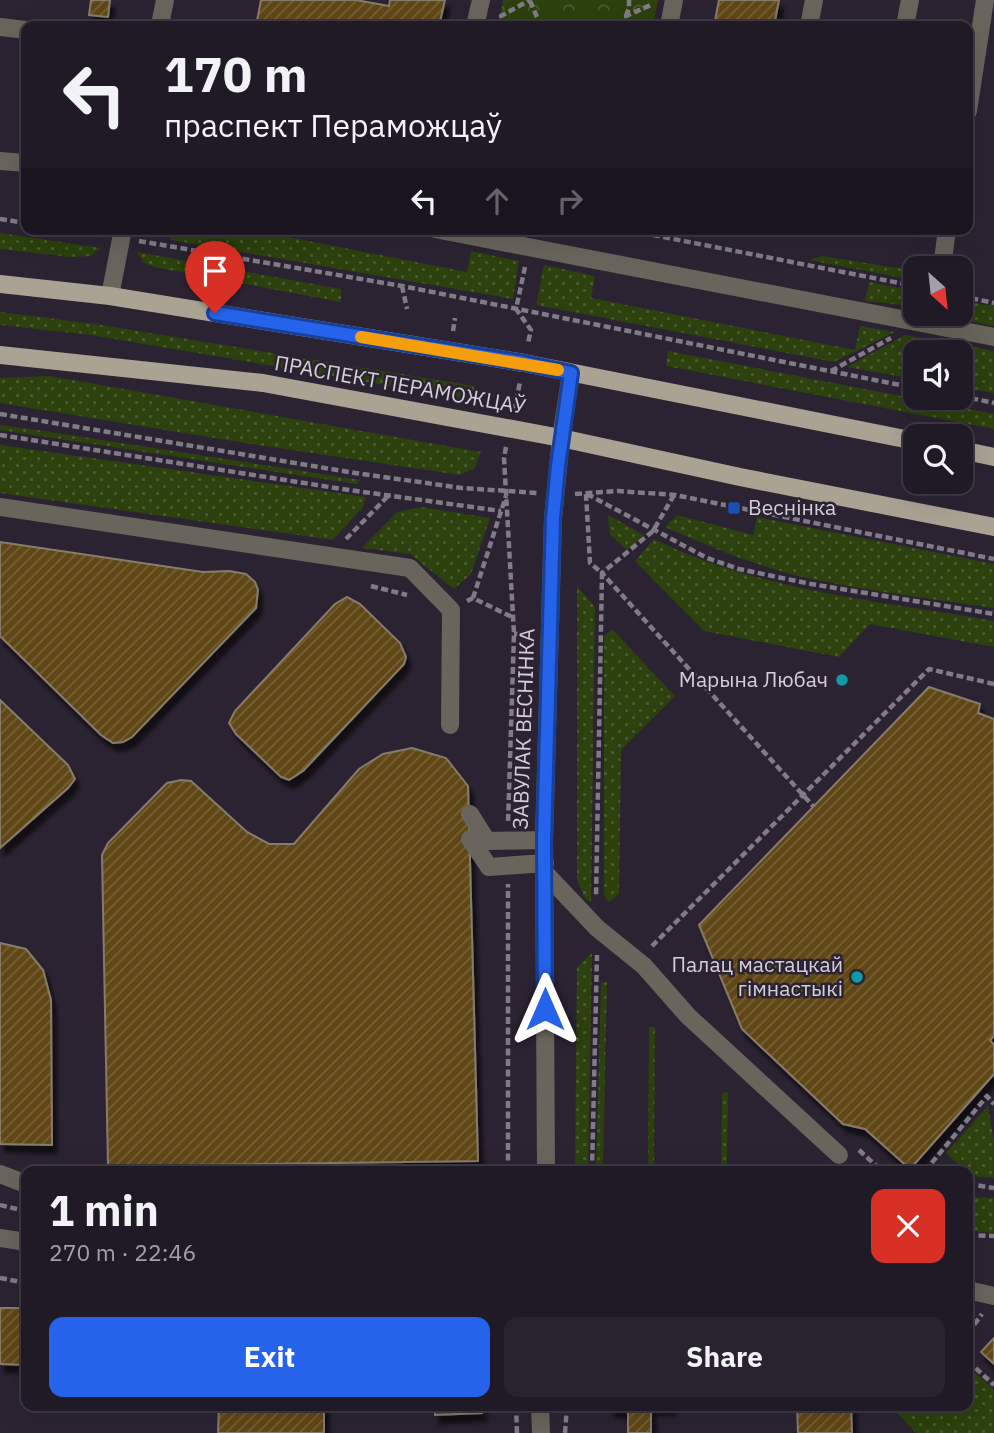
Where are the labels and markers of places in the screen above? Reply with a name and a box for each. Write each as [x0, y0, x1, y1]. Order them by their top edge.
pin [185, 241, 245, 313]
place label: Веснінка [748, 493, 836, 521]
marker: Веснінка [726, 500, 742, 516]
place label: Марына Любач [679, 665, 828, 693]
marker: Марына Любач [834, 672, 850, 688]
place label: Палац мастацкай гімнастыкі [672, 950, 843, 1002]
marker: Палац мастацкай гімнастыкі [849, 969, 865, 985]

